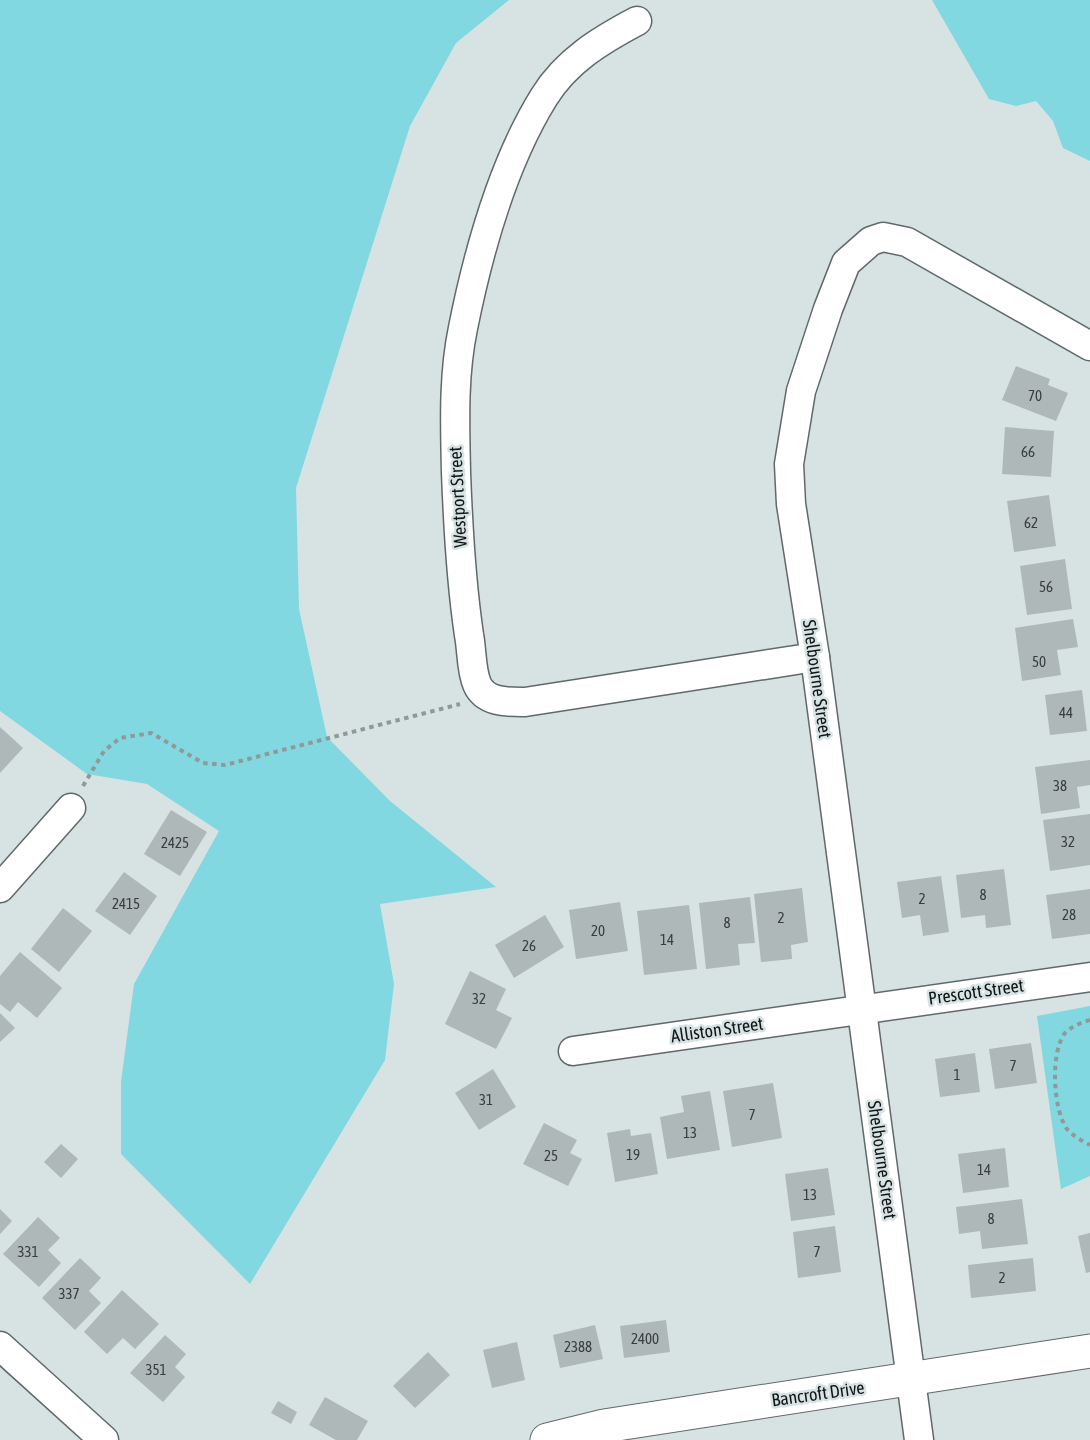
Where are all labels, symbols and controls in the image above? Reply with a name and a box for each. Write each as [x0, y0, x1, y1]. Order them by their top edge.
house number: 70 [1028, 387, 1042, 404]
house number: 66 [1021, 443, 1035, 460]
street label: Westport Street [444, 446, 471, 548]
house number: 62 [1024, 514, 1038, 531]
house number: 56 [1039, 578, 1053, 595]
street label: Shelbourne Street [799, 619, 836, 739]
house number: 50 [1032, 653, 1046, 670]
house number: 44 [1059, 704, 1073, 721]
house number: 38 [1053, 777, 1067, 794]
house number: 32 [1061, 833, 1075, 850]
house number: 2425 [161, 834, 189, 851]
house number: 8 [979, 886, 987, 903]
house number: 2 [918, 890, 926, 907]
house number: 2415 [112, 895, 140, 912]
house number: 28 [1062, 906, 1076, 923]
house number: 2 [777, 909, 785, 926]
house number: 8 [723, 914, 731, 931]
house number: 20 [591, 922, 605, 939]
house number: 14 [660, 931, 674, 948]
house number: 26 [522, 937, 536, 954]
street label: Prescott Street [927, 974, 1025, 1009]
house number: 32 [472, 990, 486, 1007]
street label: Alliston Street [669, 1013, 764, 1046]
house number: 7 [1009, 1057, 1017, 1074]
house number: 1 [953, 1066, 961, 1083]
house number: 31 [479, 1091, 493, 1108]
street label: Shelbourne Street [864, 1100, 901, 1220]
house number: 7 [748, 1106, 756, 1123]
house number: 13 [683, 1124, 697, 1141]
house number: 19 [626, 1146, 640, 1163]
house number: 25 [544, 1147, 558, 1164]
house number: 14 [977, 1161, 991, 1178]
house number: 13 [803, 1186, 817, 1203]
house number: 8 [987, 1210, 995, 1227]
house number: 331 [17, 1243, 39, 1260]
house number: 7 [813, 1243, 821, 1260]
house number: 2 [998, 1269, 1006, 1286]
house number: 337 [58, 1285, 80, 1302]
house number: 2400 [631, 1330, 659, 1347]
house number: 2388 [564, 1338, 592, 1355]
house number: 351 [145, 1361, 167, 1378]
street label: Bancroft Drive [770, 1377, 866, 1410]

